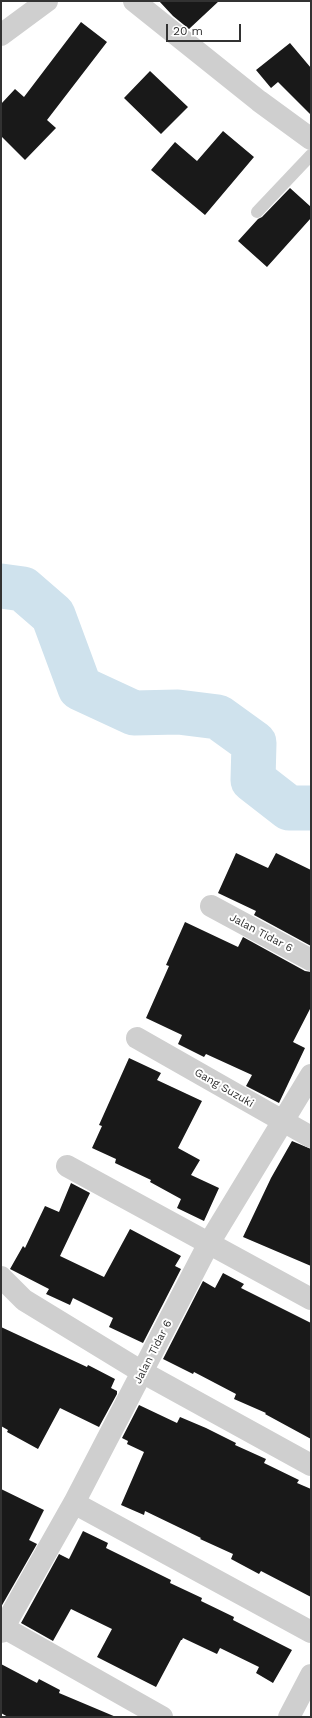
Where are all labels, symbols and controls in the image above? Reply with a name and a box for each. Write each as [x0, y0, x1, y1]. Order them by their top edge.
scale bar [168, 16, 243, 42]
text: 20 m [173, 24, 203, 38]
street label: Jalan Tidar 6 [227, 911, 295, 955]
street label: Gang Suzuki [192, 1066, 256, 1110]
street label: Jalan Tidar 6 [131, 1318, 175, 1386]

